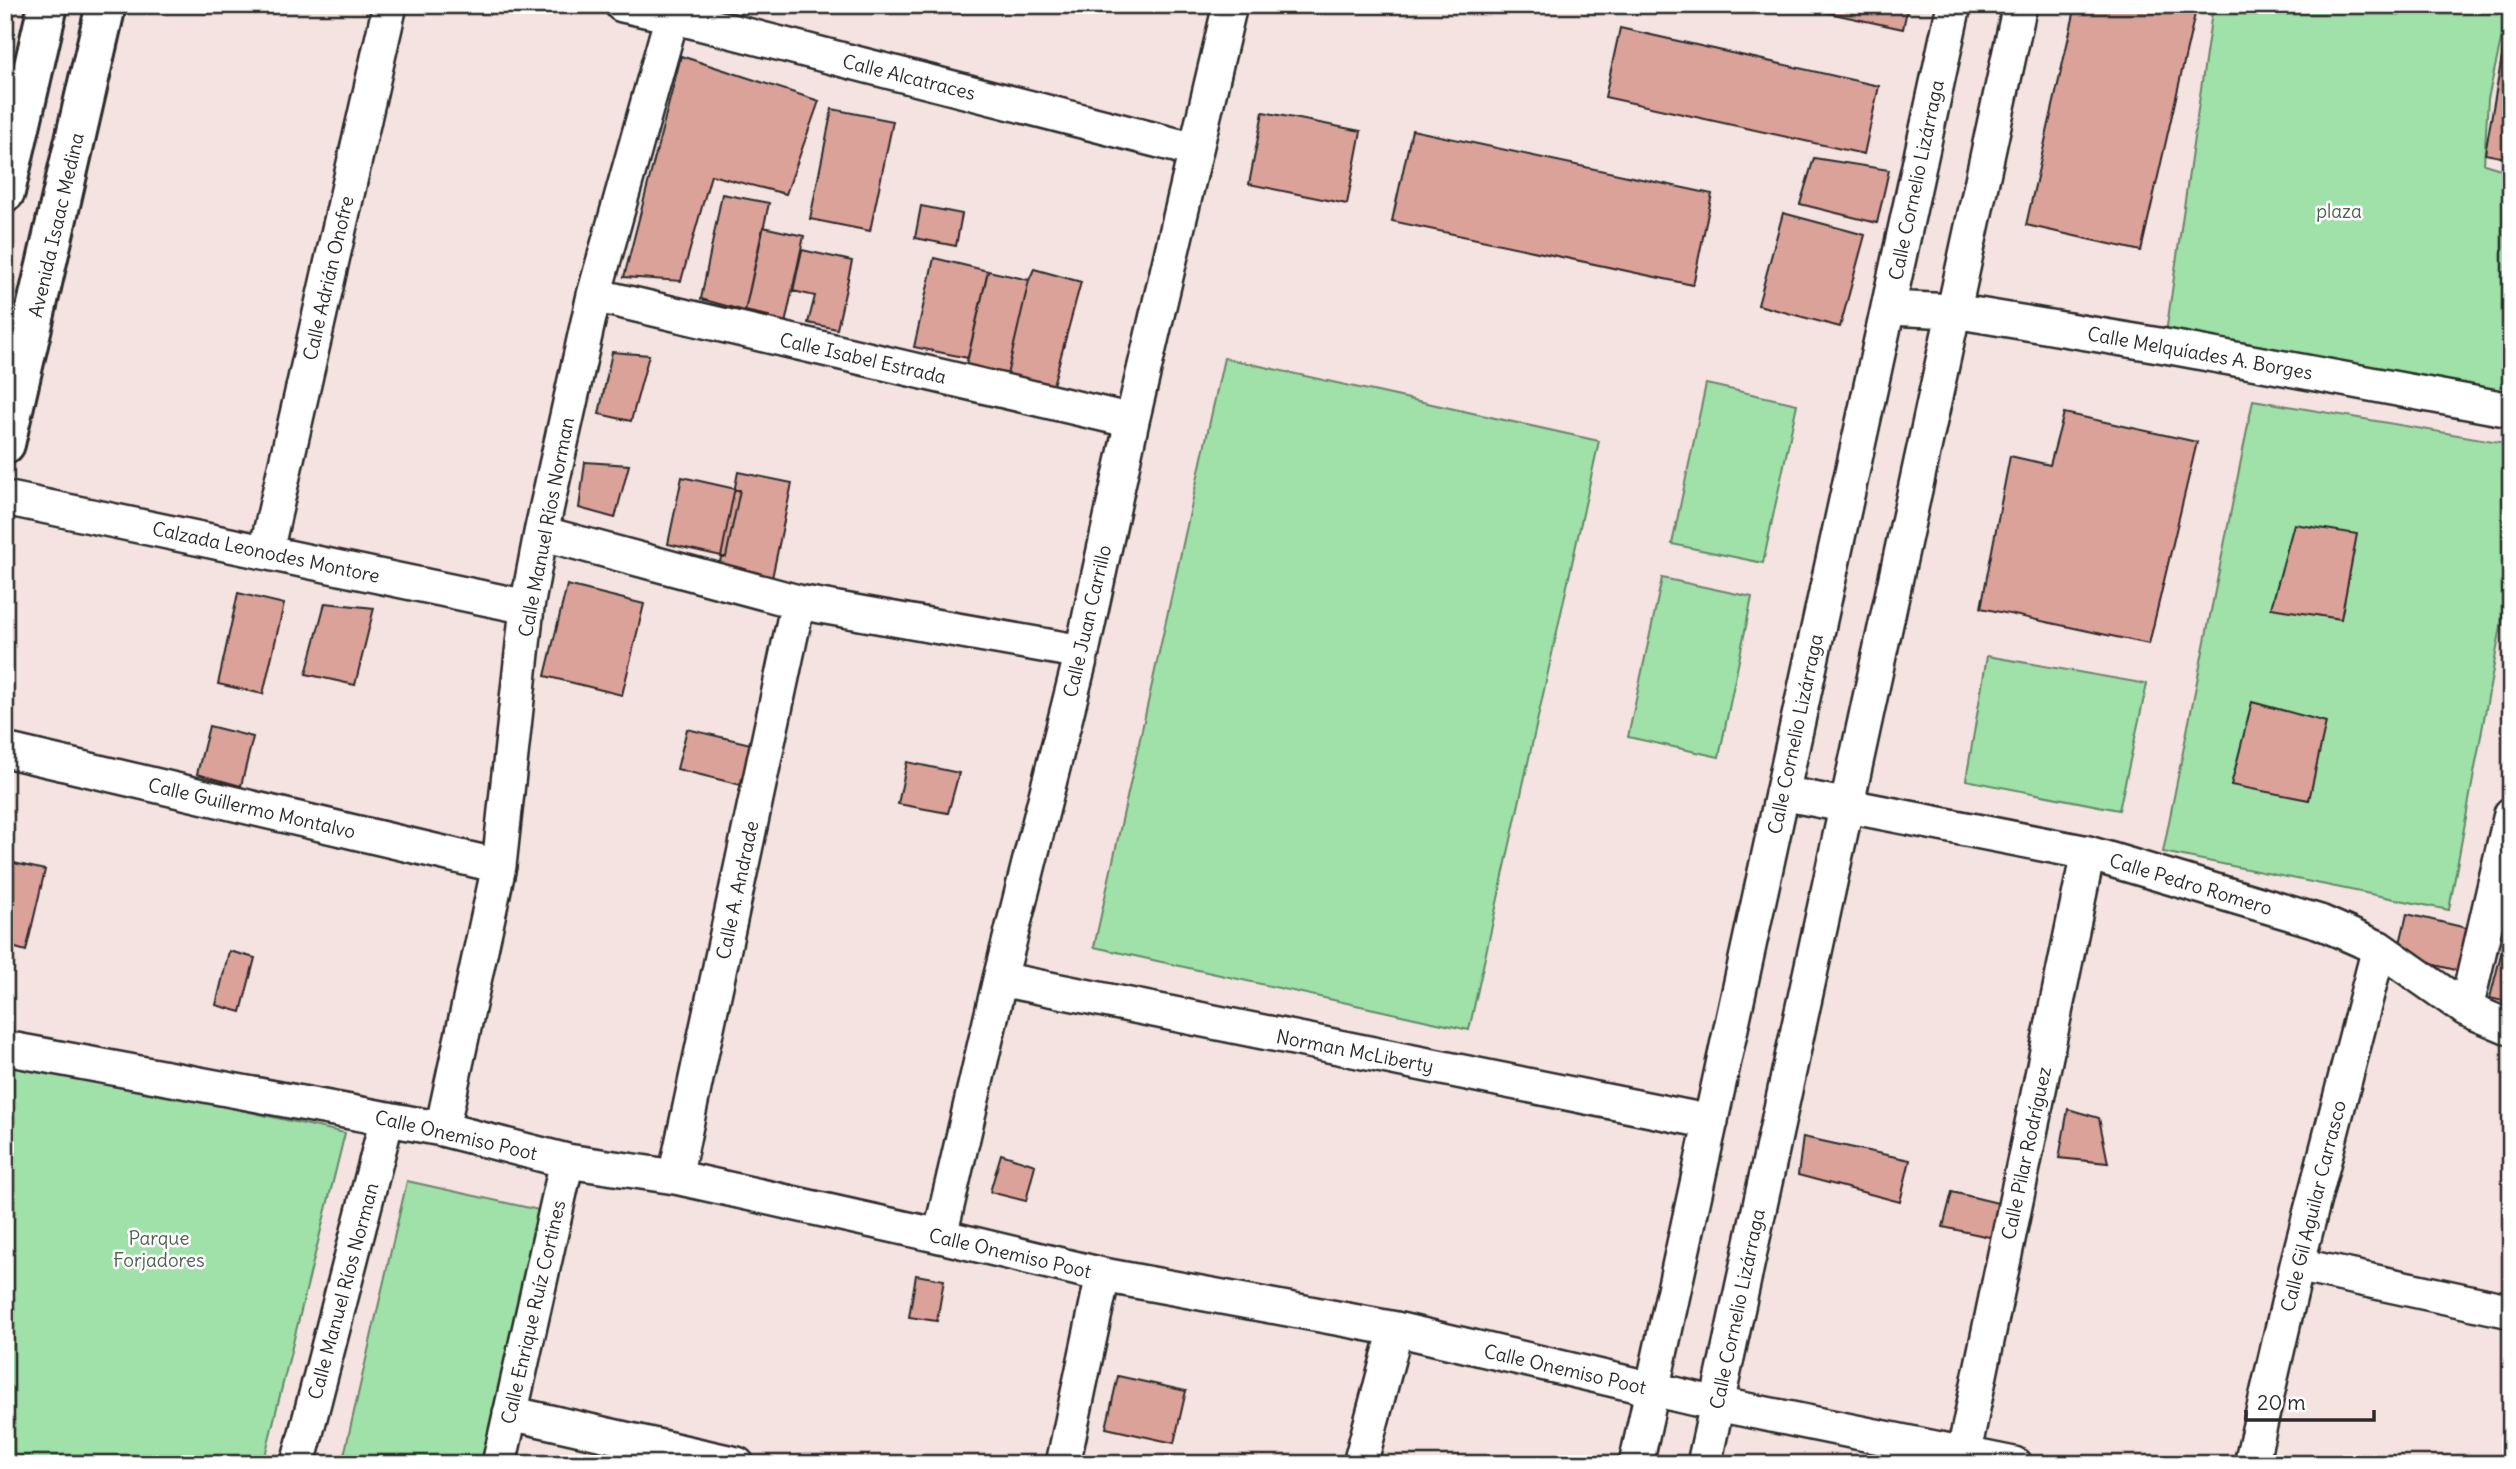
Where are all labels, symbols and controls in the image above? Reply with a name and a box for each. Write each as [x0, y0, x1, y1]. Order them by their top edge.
street label: Calle Alcatraces [840, 49, 978, 105]
street label: Calle Cornelio Lizárraga [1883, 78, 1949, 282]
street label: Avenida Isaac Medina [23, 130, 89, 320]
street label: Calle Adrián Onofre [297, 193, 359, 363]
park label: plaza [2316, 199, 2362, 223]
street label: Calle Melquíades A. Borges [2086, 321, 2314, 385]
street label: Calle Isabel Estrada [777, 327, 949, 389]
street label: Calle Manuel Ríos Norman [513, 415, 579, 639]
street label: Calzada Leonodes Montore [150, 516, 382, 588]
street label: Calle Juan Carrillo [1058, 542, 1116, 700]
street label: Calle Cornelio Lizárraga [1762, 632, 1828, 836]
street label: Calle Guillermo Montalvo [146, 772, 358, 844]
street label: Calle A. Andrade [711, 818, 763, 962]
street label: Calle Pedro Romero [2107, 848, 2275, 920]
street label: Norman McLiberty [1274, 1024, 1436, 1078]
street label: Calle Pilar Rodríguez [1996, 1064, 2056, 1242]
street label: Calle Gil Aguilar Carrasco [2275, 1098, 2351, 1314]
street label: Calle Onemiso Poot [373, 1105, 539, 1165]
street label: Calle Manuel Ríos Norman [302, 1180, 384, 1402]
street label: Calle Enrique Ruíz Cortines [496, 1198, 570, 1426]
street label: Calle Cornelio Lizárraga [1704, 1207, 1770, 1411]
street label: Calle Onemiso Poot [927, 1223, 1093, 1283]
park label: Parque Forjadores [113, 1226, 205, 1272]
street label: Calle Onemiso Poot [1482, 1339, 1648, 1399]
scale bar [2246, 1378, 2374, 1422]
text: 20 m [2257, 1389, 2306, 1416]

